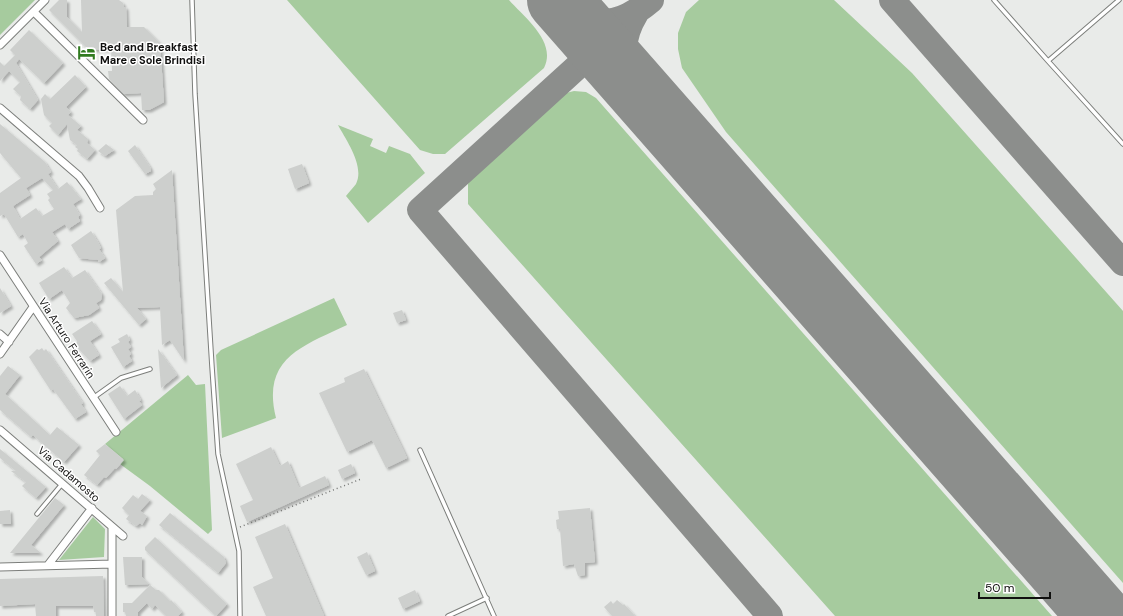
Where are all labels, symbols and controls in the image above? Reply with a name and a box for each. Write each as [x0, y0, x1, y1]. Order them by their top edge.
place label: Bed and Breakfast Mare e Sole Brindisi [100, 40, 205, 67]
hotel icon: Bed and Breakfast Mare e Sole Brindisi [77, 43, 97, 63]
street label: Via Arturo Ferrarin [36, 295, 98, 381]
street label: Via Cadamosto [35, 443, 103, 505]
scale bar [979, 574, 1050, 600]
text: 50 m [985, 580, 1014, 596]

